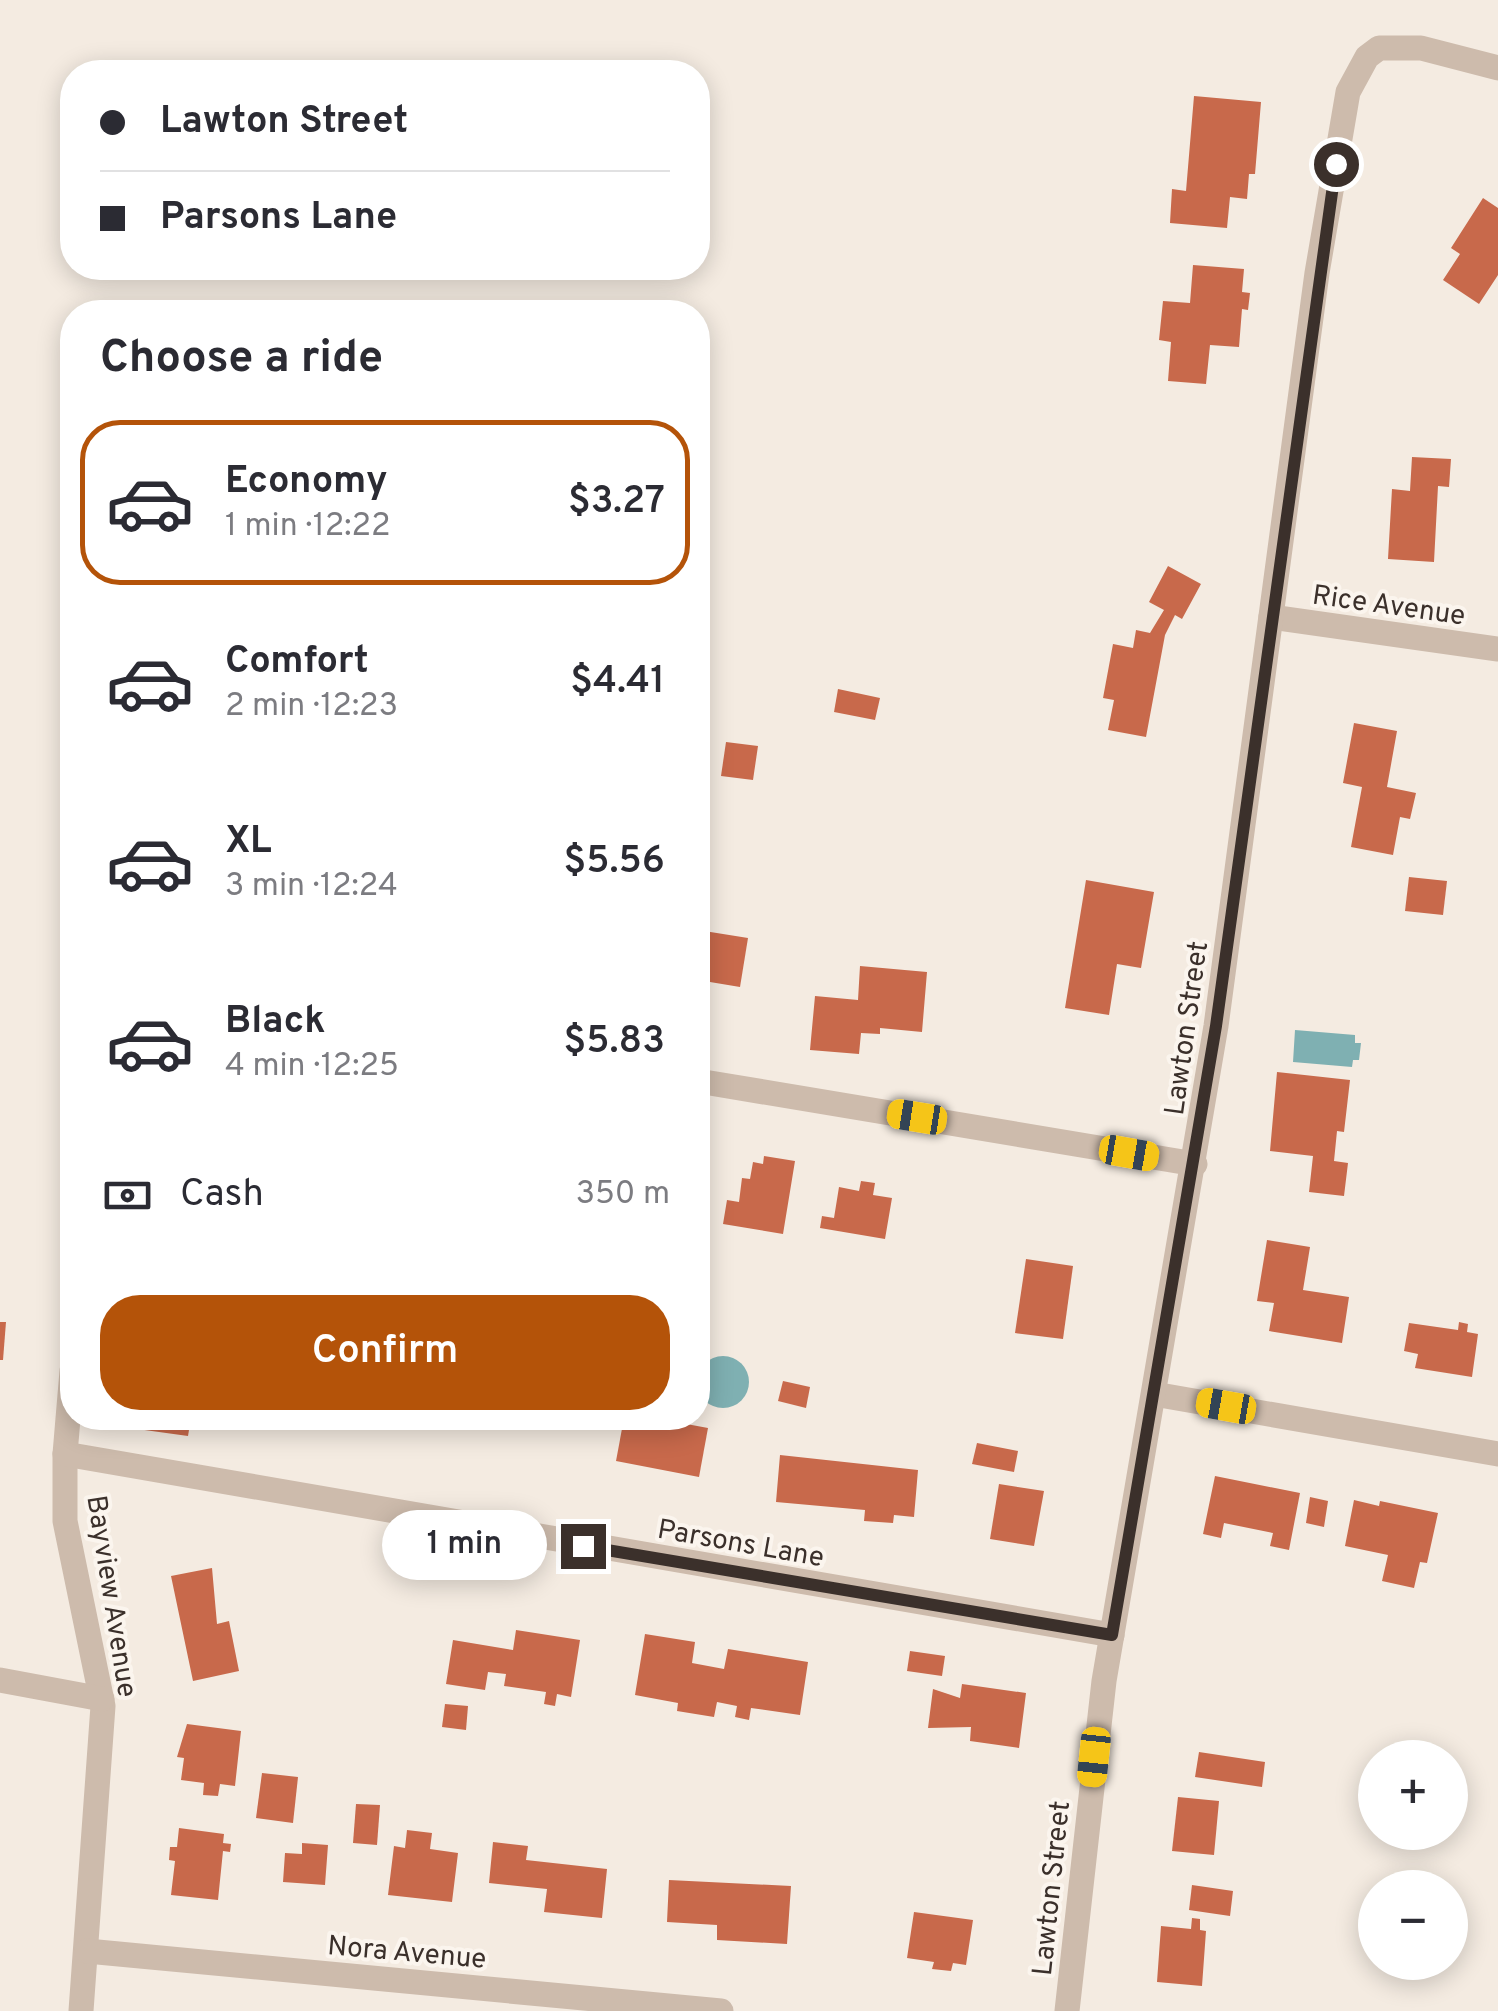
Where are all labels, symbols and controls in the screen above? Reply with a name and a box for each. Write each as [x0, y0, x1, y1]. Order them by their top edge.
text: Lawton Street [160, 98, 408, 147]
route start [1314, 142, 1359, 187]
text: Parsons Lane [160, 194, 397, 243]
text: Choose a ride [100, 331, 383, 388]
icon: car [105, 458, 195, 548]
text: Economy [225, 458, 387, 507]
text: $3.27 [568, 478, 665, 527]
text: 1 min · 12:22 [225, 507, 391, 547]
street label: Rice Avenue [1310, 578, 1467, 636]
icon: car [105, 638, 195, 728]
text: Comfort [225, 638, 369, 687]
text: $4.41 [570, 658, 665, 707]
text: 2 min · 12:23 [225, 687, 398, 727]
icon: car [105, 818, 195, 908]
text: XL [225, 818, 272, 867]
text: $5.56 [563, 838, 665, 887]
text: 3 min · 12:24 [225, 867, 398, 907]
street label: Lawton Street [1158, 939, 1218, 1118]
icon: car [105, 998, 195, 1088]
text: Black [225, 998, 325, 1047]
text: $5.83 [563, 1018, 665, 1067]
text: 4 min · 12:25 [225, 1047, 399, 1087]
car [885, 1097, 949, 1137]
car [1097, 1133, 1161, 1173]
icon: cash [100, 1168, 155, 1223]
text: Cash [180, 1171, 264, 1220]
text: 350 m [576, 1175, 670, 1215]
button: Confirm [100, 1295, 670, 1410]
car [1194, 1386, 1258, 1426]
street label: Bayview Avenue [76, 1493, 144, 1700]
callout: 1 min [383, 1511, 548, 1581]
street label: Parsons Lane [654, 1513, 827, 1577]
route end [561, 1524, 606, 1569]
text: 1 min [427, 1525, 502, 1565]
car [1076, 1726, 1112, 1788]
map controls [1358, 1740, 1468, 1980]
button: + [1358, 1740, 1468, 1850]
street label: Lawton Street [1026, 1799, 1080, 1978]
button: − [1358, 1870, 1468, 1980]
street label: Nora Avenue [326, 1929, 488, 1979]

